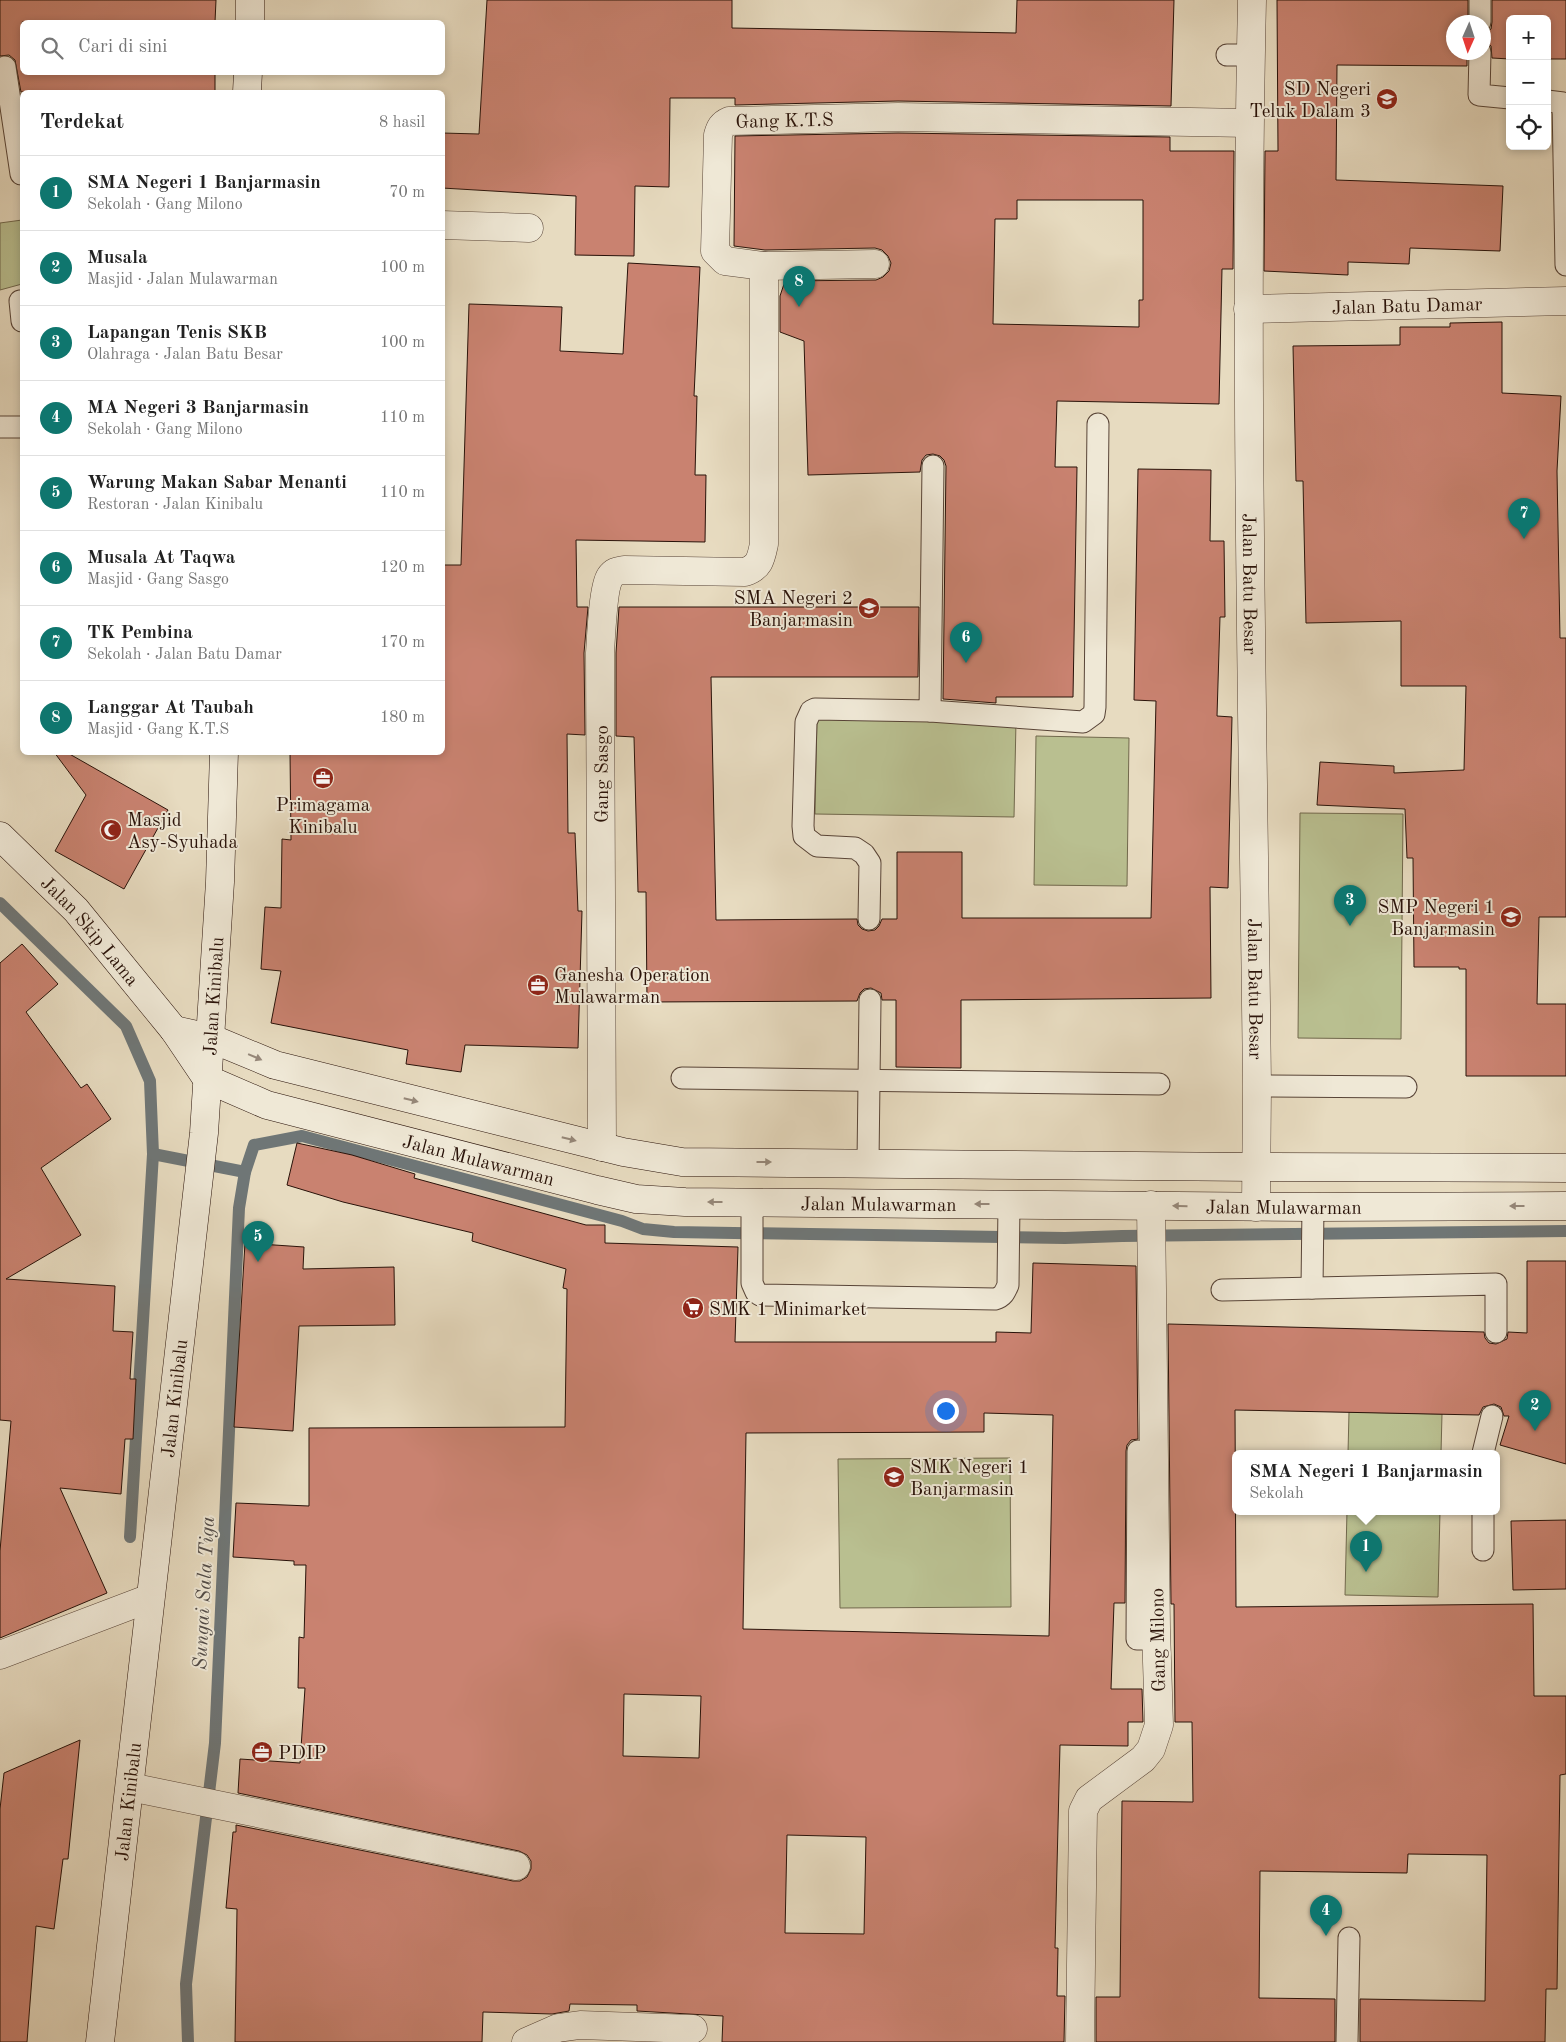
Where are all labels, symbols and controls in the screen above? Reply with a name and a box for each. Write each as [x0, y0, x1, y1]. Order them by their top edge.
north arrow [1446, 15, 1491, 60]
map controls [1506, 15, 1551, 150]
button: + [1506, 15, 1551, 60]
search box [20, 20, 445, 75]
icon: search [38, 34, 66, 62]
text: Cari di sini [78, 38, 168, 57]
button: − [1506, 60, 1551, 105]
place label: SD Negeri Teluk Dalam 3 [1249, 81, 1371, 122]
school or university icon: SD Negeri Teluk Dalam 3 [1375, 87, 1399, 111]
button: locate [1506, 105, 1551, 150]
text: Terdekat [40, 112, 124, 133]
street label: Gang K.T.S [735, 112, 834, 133]
text: 8 hasil [379, 115, 425, 131]
text: SMA Negeri 1 Banjarmasin [87, 174, 321, 193]
text: 1 [51, 185, 61, 201]
text: 70 m [389, 185, 425, 201]
text: Sekolah · Gang Milono [87, 197, 243, 213]
text: Musala [87, 249, 148, 268]
text: 2 [51, 260, 61, 276]
text: 100 m [380, 260, 425, 276]
pin: 8 [783, 266, 815, 307]
text: Masjid · Jalan Mulawarman [87, 272, 278, 288]
street label: Jalan Batu Damar [1331, 296, 1483, 319]
text: Lapangan Tenis SKB [87, 324, 267, 343]
text: 3 [51, 335, 61, 351]
text: 100 m [380, 335, 425, 351]
text: Olahraga · Jalan Batu Besar [87, 347, 283, 363]
text: MA Negeri 3 Banjarmasin [87, 399, 309, 418]
text: 4 [51, 410, 61, 426]
text: 110 m [380, 410, 425, 426]
text: Sekolah · Gang Milono [87, 422, 243, 438]
text: Warung Makan Sabar Menanti [87, 474, 347, 493]
text: 5 [51, 485, 61, 501]
text: 110 m [380, 485, 425, 501]
text: Restoran · Jalan Kinibalu [87, 497, 263, 513]
pin: 7 [1508, 498, 1540, 539]
street label: Jalan Batu Besar [1238, 513, 1258, 655]
text: Musala At Taqwa [87, 549, 235, 568]
text: 6 [51, 560, 61, 576]
text: 120 m [380, 560, 425, 576]
text: Masjid · Gang Sasgo [87, 572, 229, 588]
place label: SMA Negeri 2 Banjarmasin [734, 590, 853, 631]
school or university icon: SMA Negeri 2 Banjarmasin [857, 596, 881, 620]
pin: 6 [950, 622, 982, 663]
text: TK Pembina [87, 624, 193, 643]
text: 7 [51, 635, 61, 651]
text: 170 m [380, 635, 425, 651]
text: Sekolah · Jalan Batu Damar [87, 647, 282, 663]
text: Langgar At Taubah [87, 699, 254, 718]
text: 8 [51, 710, 61, 726]
text: 180 m [380, 710, 425, 726]
text: Masjid · Gang K.T.S [87, 722, 229, 738]
street label: Gang Sasgo [594, 725, 613, 823]
office icon: Primagama Kinibalu [311, 766, 335, 790]
place label: Primagama Kinibalu [276, 797, 371, 838]
place label: Masjid Asy-Syuhada [127, 812, 238, 853]
mosque icon: Masjid Asy-Syuhada [99, 818, 123, 842]
street label: Jalan Skip Lama [36, 874, 141, 991]
pin: 3 [1334, 885, 1366, 926]
place label: SMP Negeri 1 Banjarmasin [1377, 899, 1495, 940]
school or university icon: SMP Negeri 1 Banjarmasin [1499, 905, 1523, 929]
street label: Jalan Batu Besar [1243, 918, 1264, 1060]
street label: Jalan Kinibalu [202, 936, 228, 1056]
place label: Ganesha Operation Mulawarman [554, 967, 710, 1008]
office icon: Ganesha Operation Mulawarman [526, 973, 550, 997]
one-way arrow [248, 1053, 262, 1061]
one-way arrow [404, 1096, 419, 1104]
street label: Jalan Mulawarman [400, 1133, 556, 1191]
one-way arrow [562, 1135, 577, 1143]
one-way arrow [757, 1158, 773, 1166]
street label: Jalan Mulawarman [801, 1196, 957, 1216]
one-way arrow [707, 1198, 723, 1206]
street label: Jalan Mulawarman [1206, 1199, 1362, 1219]
one-way arrow [974, 1200, 990, 1208]
one-way arrow [1172, 1201, 1188, 1209]
one-way arrow [1509, 1202, 1525, 1210]
pin: 5 [242, 1221, 274, 1262]
supermarket icon: SMK 1 Minimarket [681, 1296, 705, 1320]
place label: SMK 1 Minimarket [709, 1301, 867, 1320]
street label: Jalan Kinibalu [160, 1338, 192, 1459]
pin: 2 [1519, 1390, 1551, 1431]
your location [933, 1398, 959, 1424]
popup [1232, 1450, 1500, 1515]
place label: SMK Negeri 1 Banjarmasin [910, 1459, 1029, 1500]
text: SMA Negeri 1 Banjarmasin [1249, 1463, 1483, 1482]
school or university icon: SMK Negeri 1 Banjarmasin [882, 1465, 906, 1489]
text: Sekolah [1249, 1486, 1304, 1502]
water label: Sungai Sala Tiga [191, 1515, 219, 1670]
pin: 1 [1350, 1531, 1382, 1572]
street label: Gang Milono [1149, 1588, 1170, 1692]
office icon: PDIP [250, 1740, 274, 1764]
street label: Jalan Kinibalu [114, 1742, 146, 1862]
place label: PDIP [278, 1745, 326, 1764]
pin: 4 [1310, 1895, 1342, 1936]

